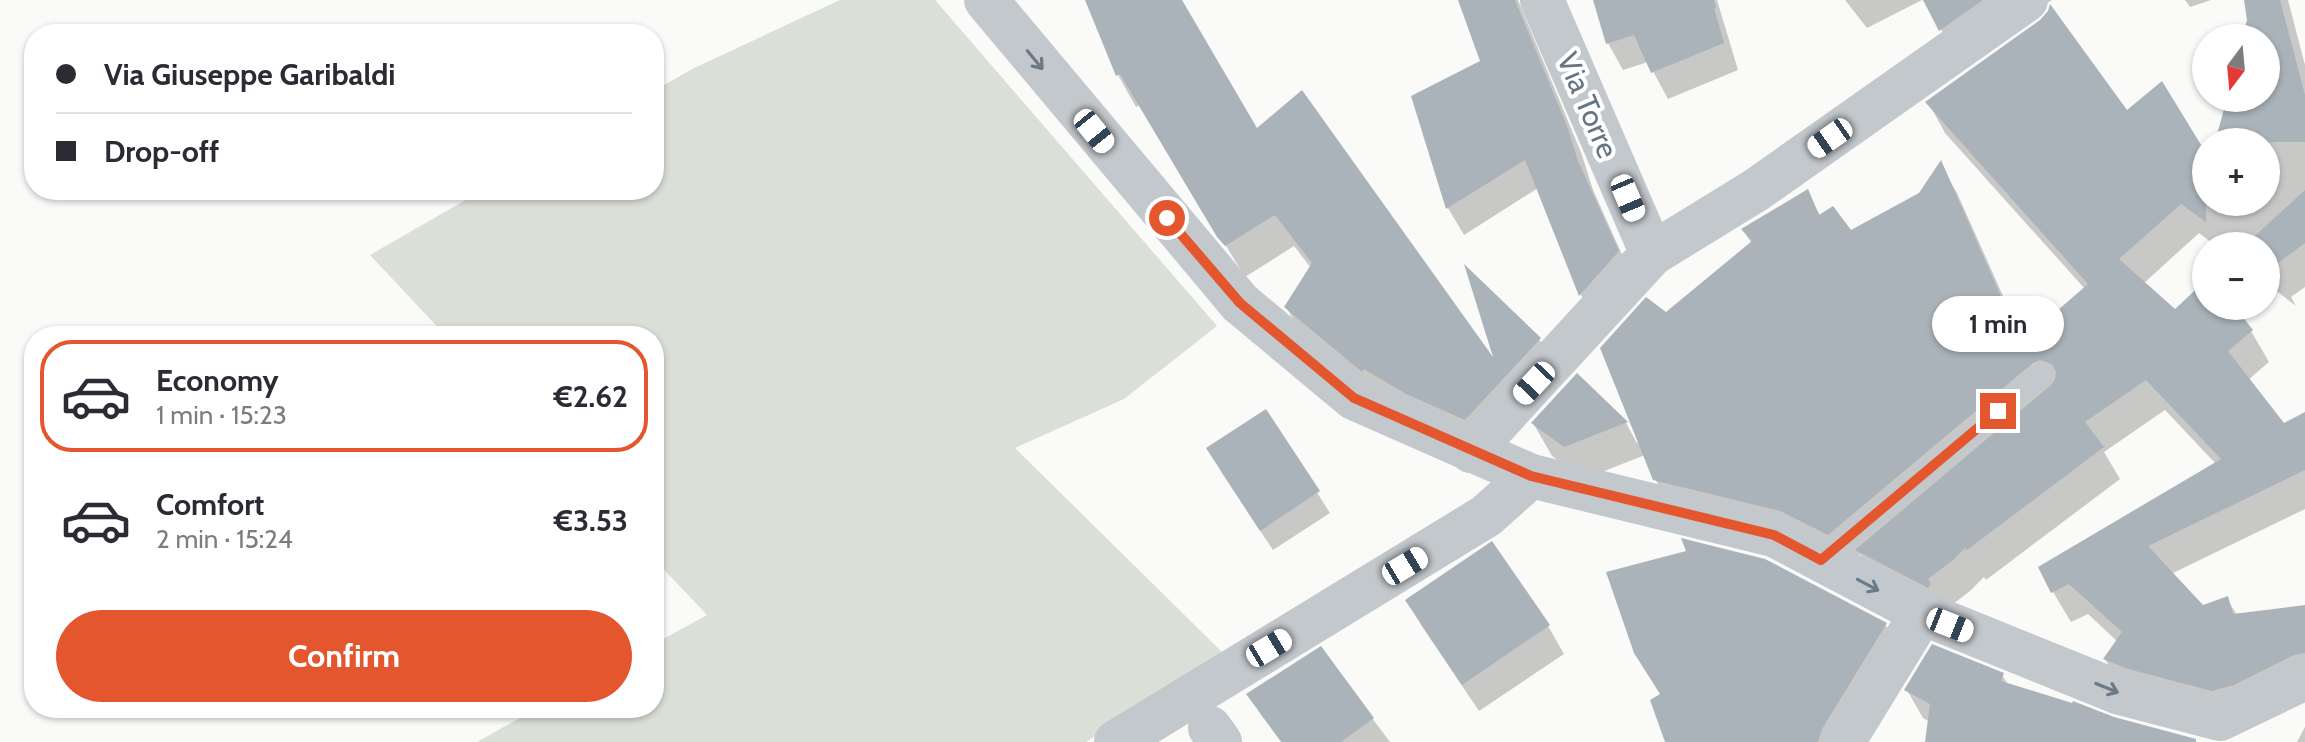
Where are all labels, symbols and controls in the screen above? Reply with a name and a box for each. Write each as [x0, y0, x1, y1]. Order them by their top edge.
north arrow [2192, 24, 2280, 112]
map controls [2192, 24, 2280, 320]
street label: Via Torre [1549, 47, 1627, 163]
one-way arrow [1026, 49, 1044, 70]
text: Via Giuseppe Garibaldi [104, 56, 396, 93]
car [1070, 105, 1118, 157]
car [1803, 114, 1857, 162]
button: + [2192, 128, 2280, 216]
text: Drop-off [104, 133, 219, 170]
car [1608, 171, 1648, 225]
route start [1149, 200, 1185, 236]
button: − [2192, 232, 2280, 320]
callout: 1 min [1932, 295, 2064, 351]
text: 1 min [1969, 308, 2027, 340]
car [1509, 357, 1559, 409]
icon: car [60, 360, 132, 432]
text: Economy [156, 362, 279, 399]
text: €2.62 [554, 378, 628, 415]
route end [1980, 393, 2016, 429]
text: 1 min · 15:23 [156, 399, 287, 431]
icon: car [60, 484, 132, 556]
text: Comfort [156, 486, 264, 523]
text: €3.53 [554, 502, 628, 539]
text: 2 min · 15:24 [156, 523, 293, 555]
car [1378, 543, 1432, 589]
one-way arrow [1856, 577, 1880, 593]
car [1923, 605, 1977, 645]
button: Confirm [56, 610, 632, 702]
car [1242, 625, 1296, 671]
one-way arrow [2094, 682, 2119, 696]

